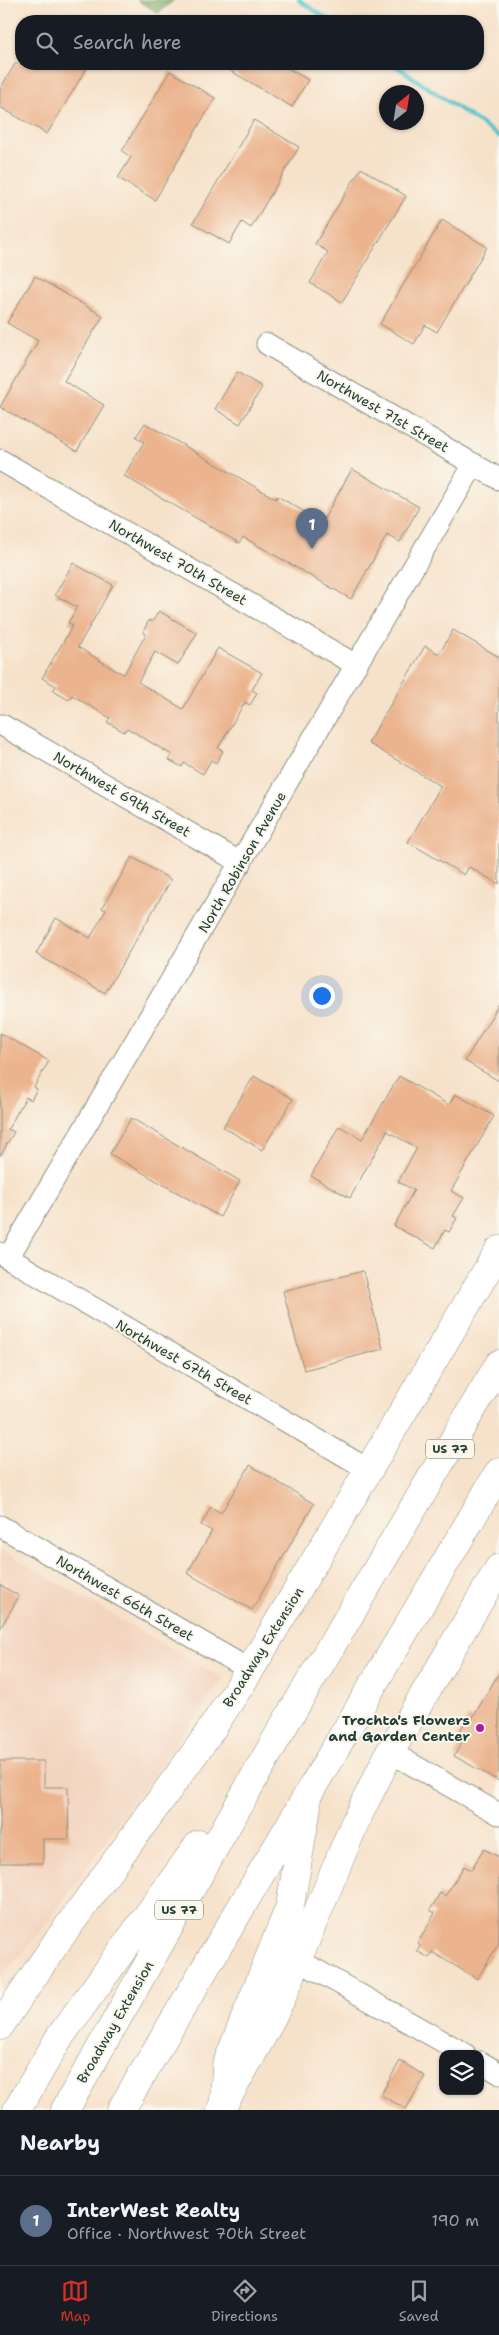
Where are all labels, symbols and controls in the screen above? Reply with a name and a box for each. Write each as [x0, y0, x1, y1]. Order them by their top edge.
search box [15, 15, 484, 70]
icon: search [33, 29, 61, 57]
text: Search here [73, 30, 182, 55]
north arrow [379, 85, 424, 130]
street label: Northwest 71st Street [314, 366, 452, 456]
pin: 1 [296, 508, 328, 549]
street label: Northwest 70th Street [106, 515, 250, 609]
street label: Northwest 69th Street [50, 747, 194, 841]
street label: North Robinson Avenue [194, 788, 290, 936]
your location [309, 983, 335, 1009]
street label: Northwest 67th Street [112, 1315, 256, 1409]
road number: US 77 [426, 1440, 474, 1458]
street label: Northwest 66th Street [53, 1551, 197, 1645]
street label: Broadway Extension [219, 1583, 308, 1710]
place label: Trochta's Flowers and Garden Center [329, 1711, 470, 1745]
marker: Trochta's Flowers and Garden Center [474, 1722, 486, 1734]
road number: US 77 [155, 1900, 203, 1920]
street label: Broadway Extension [73, 1957, 158, 2086]
map controls [439, 2050, 484, 2095]
button: layers [439, 2050, 484, 2095]
text: Nearby [20, 2129, 100, 2157]
text: InterWest Realty [67, 2198, 240, 2223]
text: 1 [32, 2210, 40, 2231]
text: 190 m [432, 2210, 479, 2231]
text: Office · Northwest 70th Street [67, 2223, 306, 2244]
tab: Map [60, 2277, 90, 2325]
tab: Directions [211, 2277, 278, 2325]
tab: Saved [399, 2277, 439, 2325]

